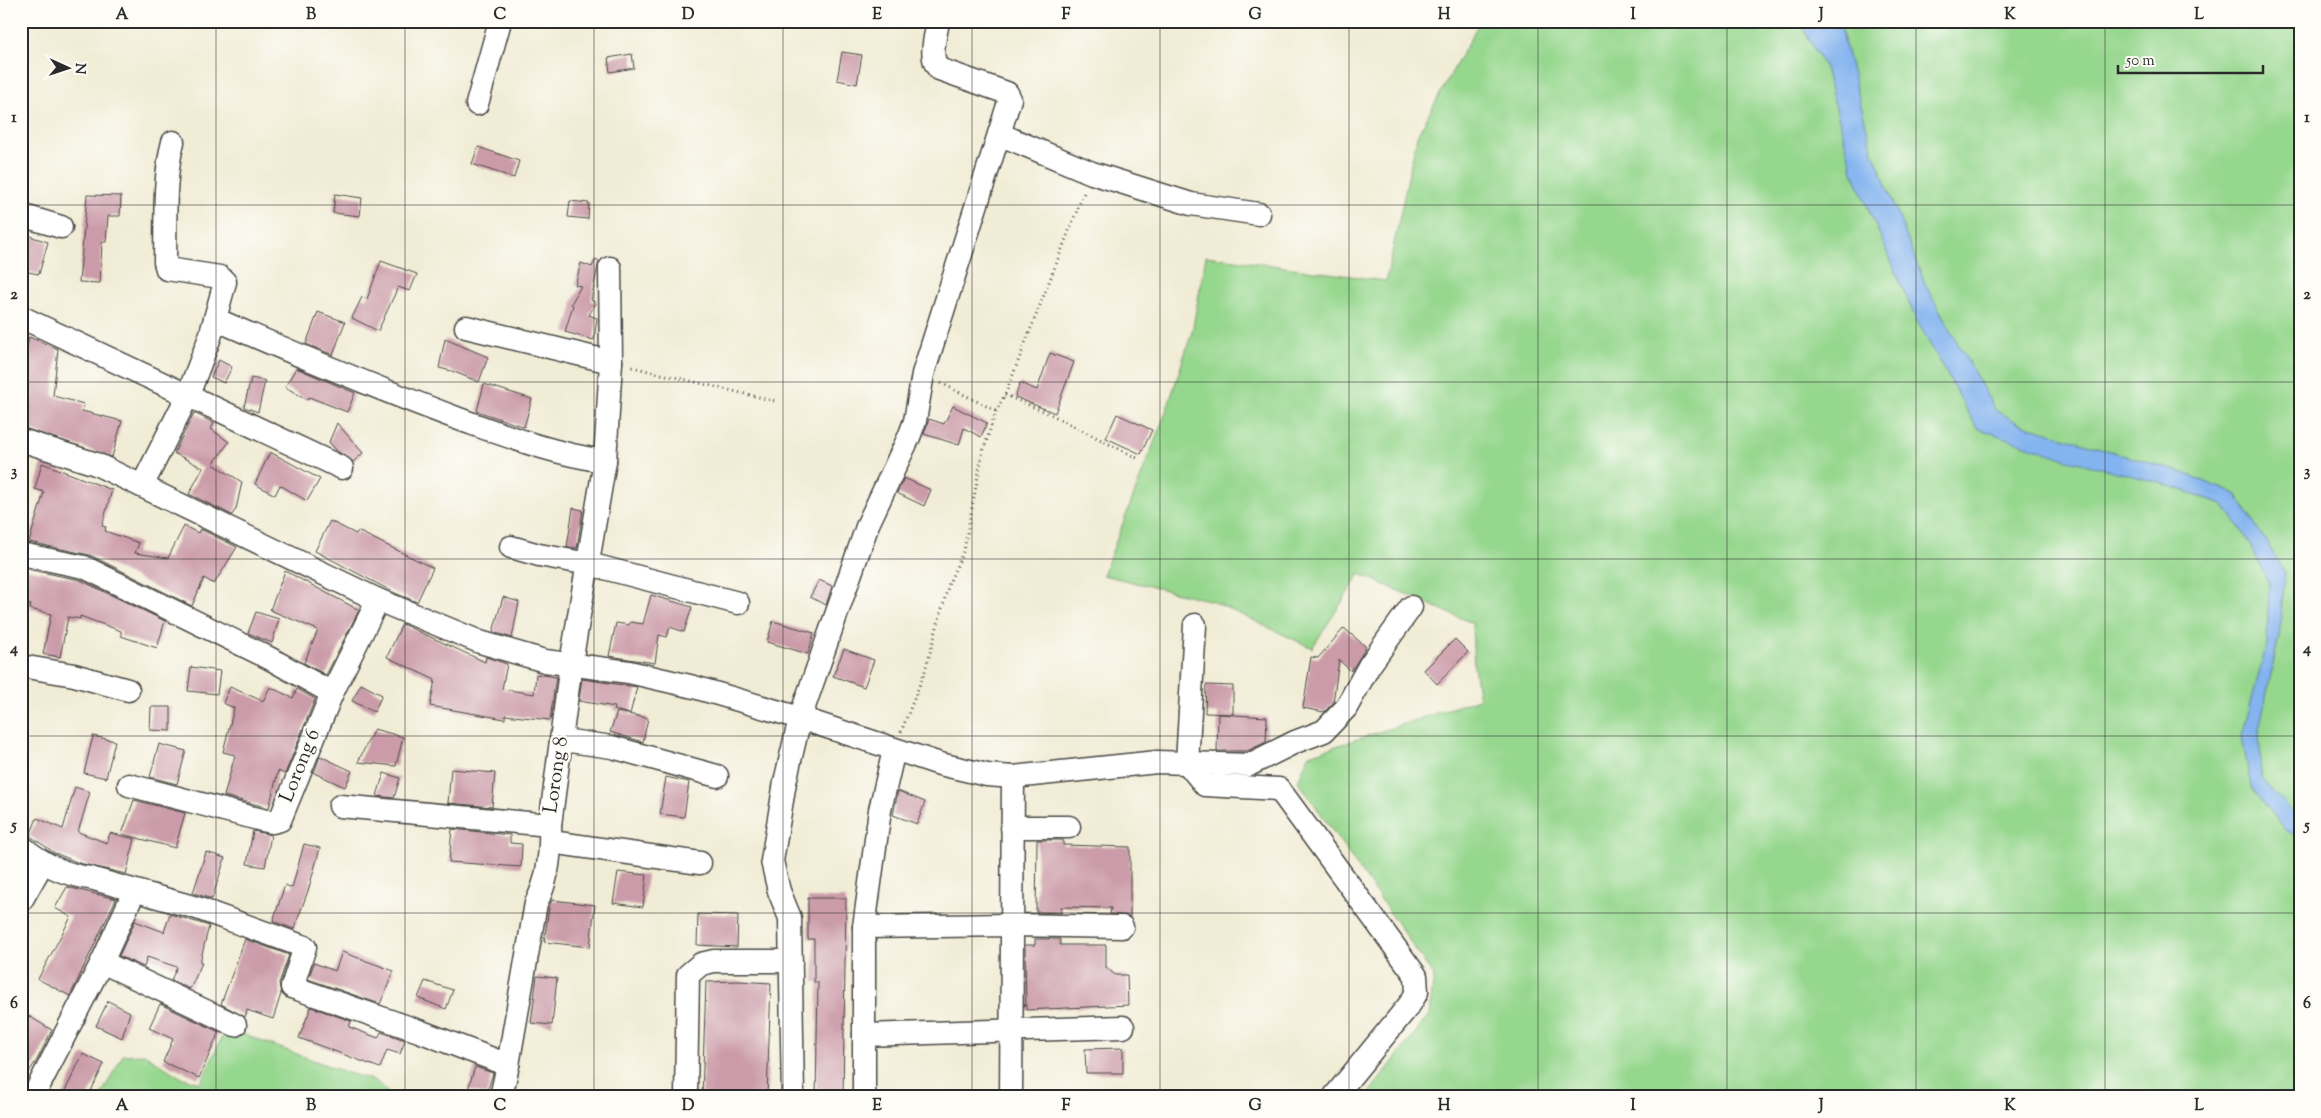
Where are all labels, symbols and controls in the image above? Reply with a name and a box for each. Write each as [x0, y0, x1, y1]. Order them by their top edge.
text: A [116, 4, 129, 27]
text: B [306, 4, 316, 27]
text: C [494, 4, 507, 27]
text: D [682, 4, 695, 27]
text: E [872, 4, 882, 27]
text: F [1062, 4, 1071, 27]
text: G [1248, 4, 1262, 27]
text: H [1438, 4, 1451, 27]
text: I [1630, 4, 1636, 27]
text: J [1817, 4, 1824, 27]
text: K [2004, 4, 2016, 27]
text: L [2194, 4, 2204, 27]
north arrow [42, 42, 92, 92]
scale bar [2118, 42, 2264, 74]
text: 50 m [2125, 51, 2155, 72]
text: N [69, 62, 89, 75]
text: 1 [11, 107, 17, 130]
text: 1 [2304, 107, 2310, 130]
text: 2 [10, 284, 18, 307]
text: 2 [2303, 284, 2311, 307]
text: 3 [11, 461, 18, 484]
text: 3 [2304, 461, 2311, 484]
text: 4 [9, 638, 18, 661]
text: 4 [2302, 638, 2311, 661]
street label: Lorong 6 [273, 725, 329, 807]
street label: Lorong 8 [537, 735, 577, 815]
text: 5 [9, 815, 17, 838]
text: 5 [2302, 815, 2310, 838]
text: 6 [10, 993, 18, 1016]
text: 6 [2303, 993, 2311, 1016]
text: A [116, 1095, 129, 1118]
text: B [306, 1095, 316, 1118]
text: C [494, 1095, 507, 1118]
text: D [682, 1095, 695, 1118]
text: E [872, 1095, 882, 1118]
text: F [1062, 1095, 1071, 1118]
text: G [1248, 1095, 1262, 1118]
text: H [1438, 1095, 1451, 1118]
text: I [1630, 1095, 1636, 1118]
text: J [1817, 1095, 1824, 1118]
text: K [2004, 1095, 2016, 1118]
text: L [2194, 1095, 2204, 1118]

